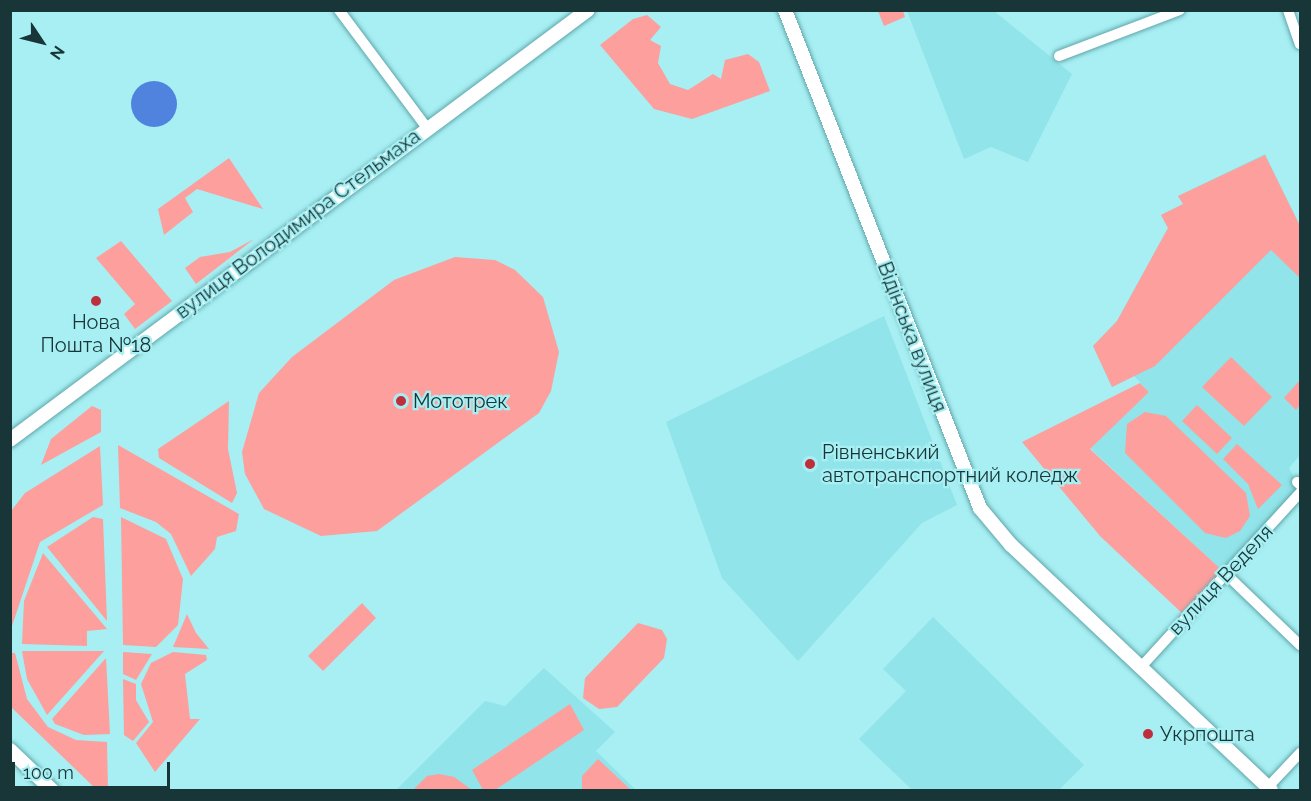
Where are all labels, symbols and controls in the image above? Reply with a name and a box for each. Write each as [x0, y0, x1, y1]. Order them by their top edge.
north arrow [12, 12, 72, 72]
text: N [46, 42, 68, 63]
street label: вулиця Володимира Стельмаха [171, 124, 425, 324]
street label: Відінська вулиця [872, 258, 952, 416]
marker: Нова Пошта №18 [89, 294, 103, 308]
place label: Нова Пошта №18 [41, 310, 151, 357]
place label: Мототрек [413, 389, 508, 413]
marker: Мототрек [394, 394, 408, 408]
place label: Рівненський автотранспортний коледж [822, 440, 1078, 487]
marker: Рівненський автотранспортний коледж [803, 457, 817, 471]
street label: вулиця Веделя [1164, 520, 1278, 640]
place label: Укрпошта [1160, 722, 1255, 746]
marker: Укрпошта [1141, 727, 1155, 741]
scale bar [15, 750, 172, 788]
text: 100 m [23, 762, 74, 783]

